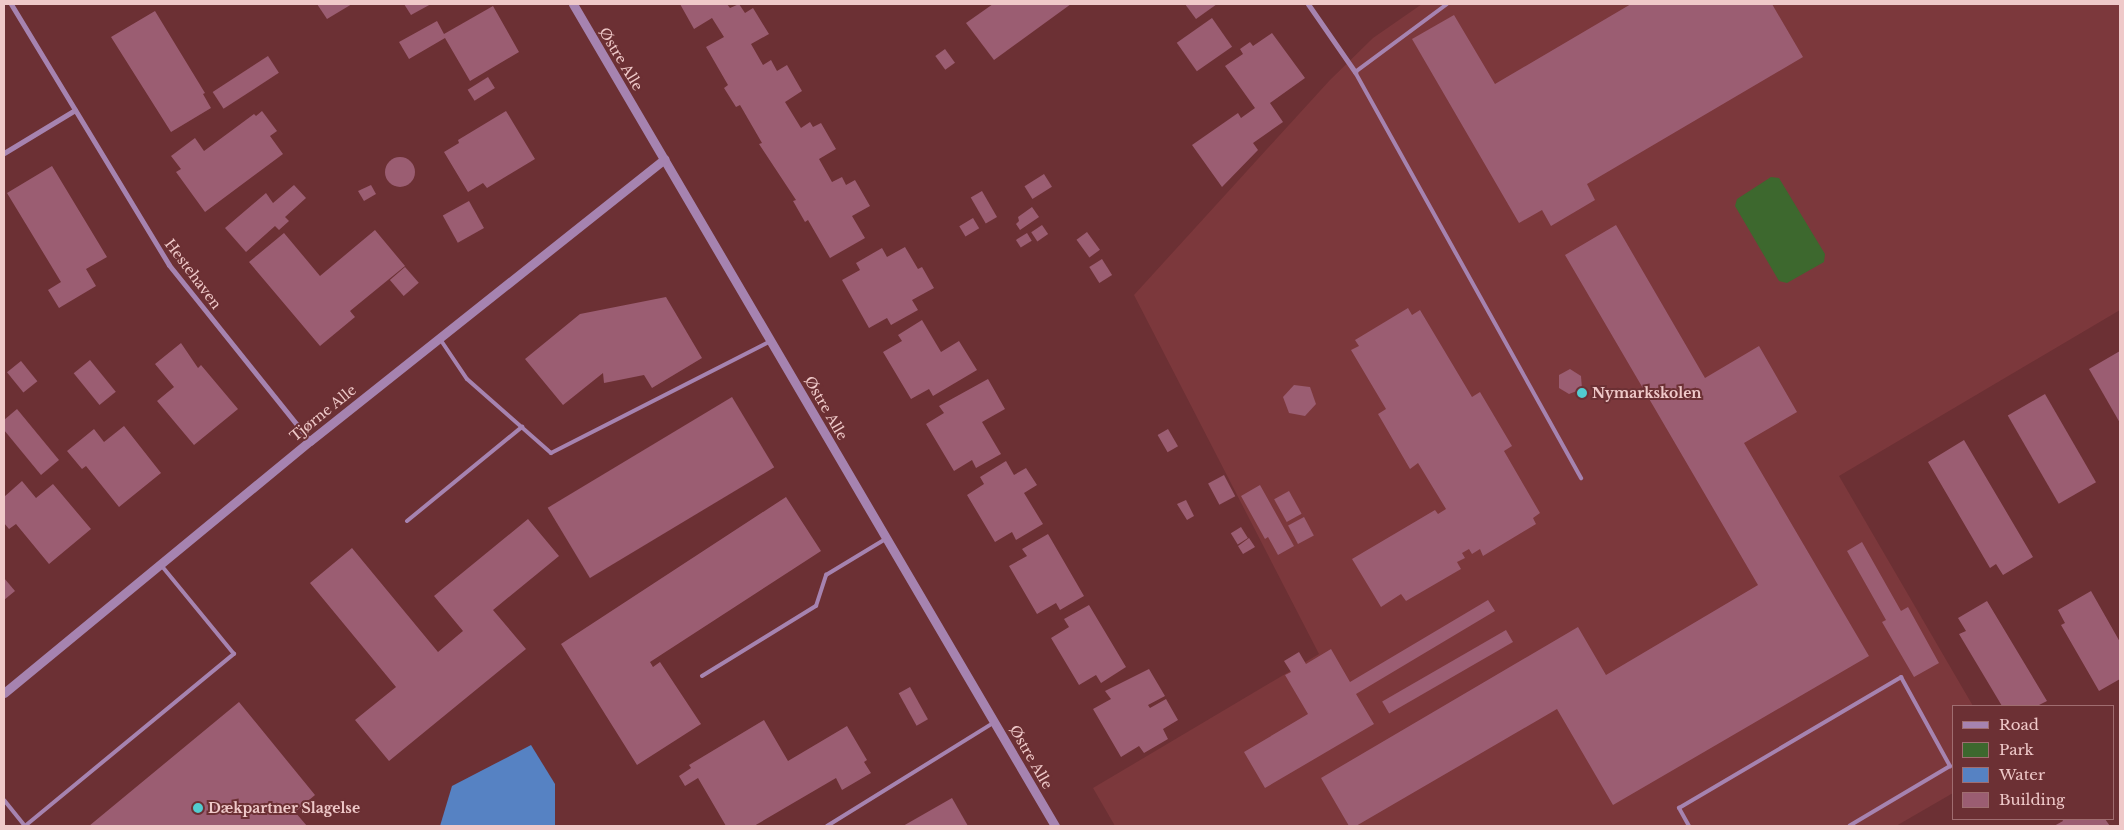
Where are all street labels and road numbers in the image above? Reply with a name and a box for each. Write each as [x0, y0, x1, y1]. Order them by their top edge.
street label: Østre Alle [595, 24, 647, 94]
street label: Hestehaven [161, 236, 225, 312]
street label: Østre Alle [801, 373, 851, 443]
street label: Tjørne Alle [286, 381, 360, 445]
street label: Østre Alle [1006, 722, 1056, 792]

